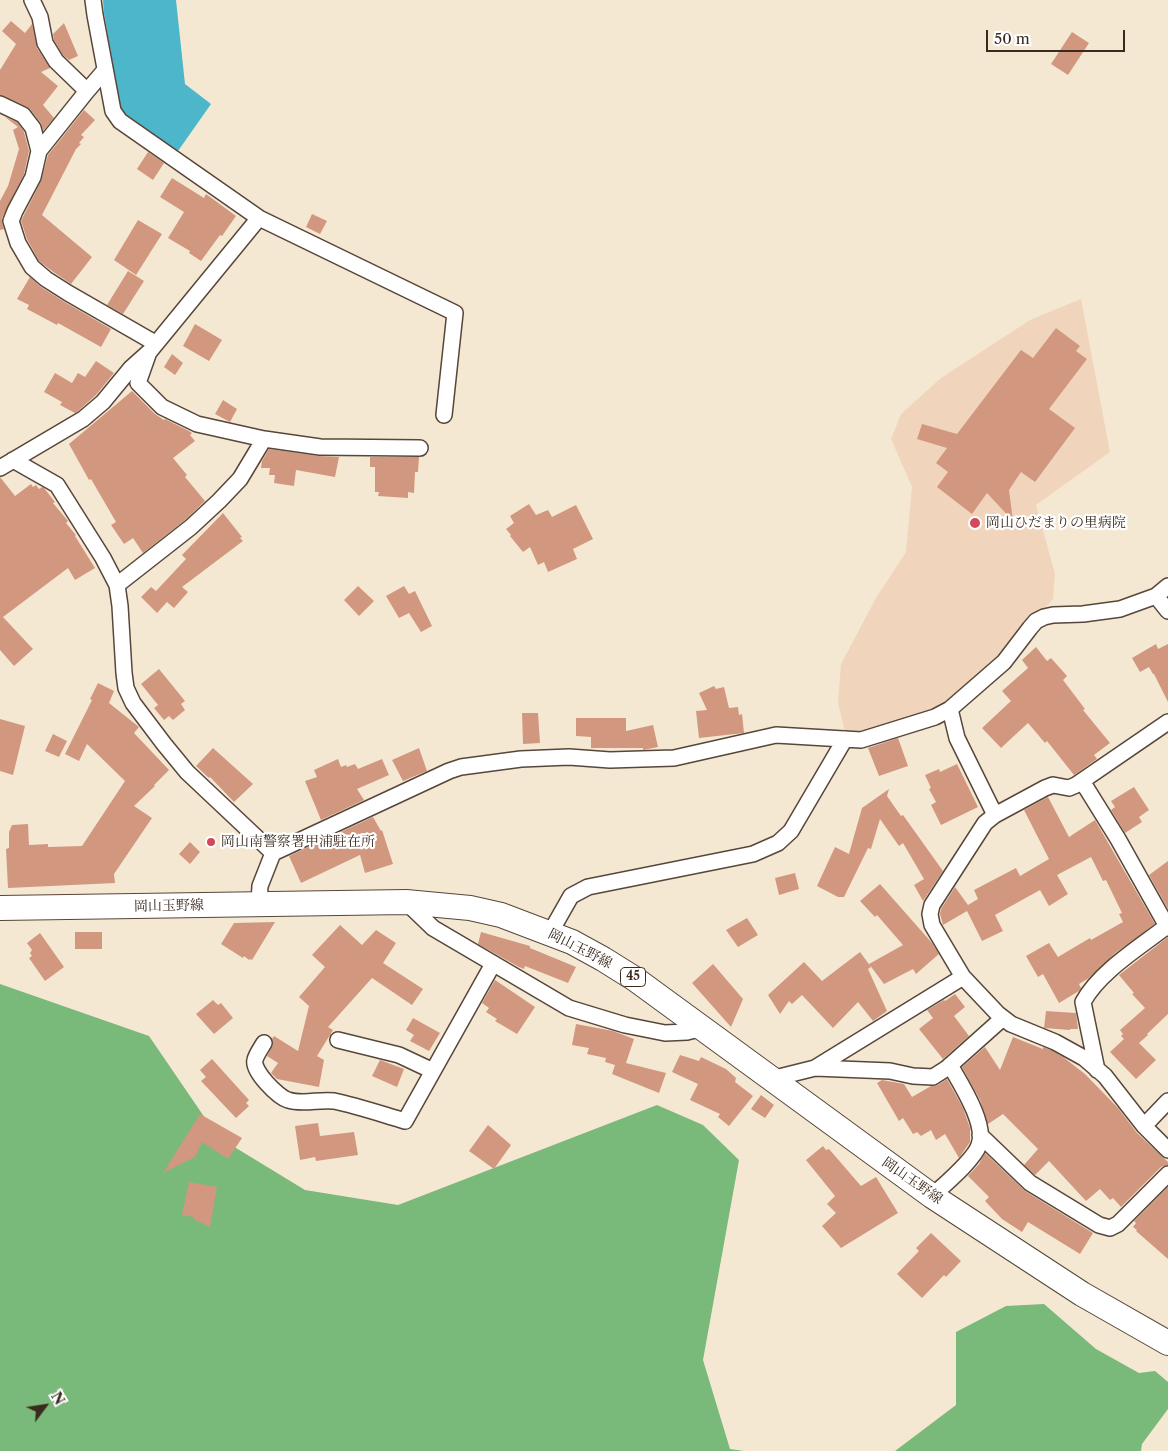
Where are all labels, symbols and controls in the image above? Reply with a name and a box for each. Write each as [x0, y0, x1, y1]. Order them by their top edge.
scale bar [988, 20, 1127, 52]
text: 50 m [994, 29, 1030, 48]
place label: 岡山ひだまりの里病院 [986, 515, 1126, 531]
marker: 岡山ひだまりの里病院 [968, 516, 982, 530]
place label: 岡山南警察署甲浦駐在所 [221, 834, 375, 850]
marker: 岡山南警察署甲浦駐在所 [205, 836, 217, 848]
street label: 岡山玉野線 [134, 897, 204, 915]
street label: 岡山玉野線 [545, 926, 615, 972]
road number: 45 [620, 968, 646, 986]
street label: 岡山玉野線 [879, 1154, 945, 1208]
north arrow [20, 1381, 70, 1431]
text: N [47, 1388, 69, 1408]

